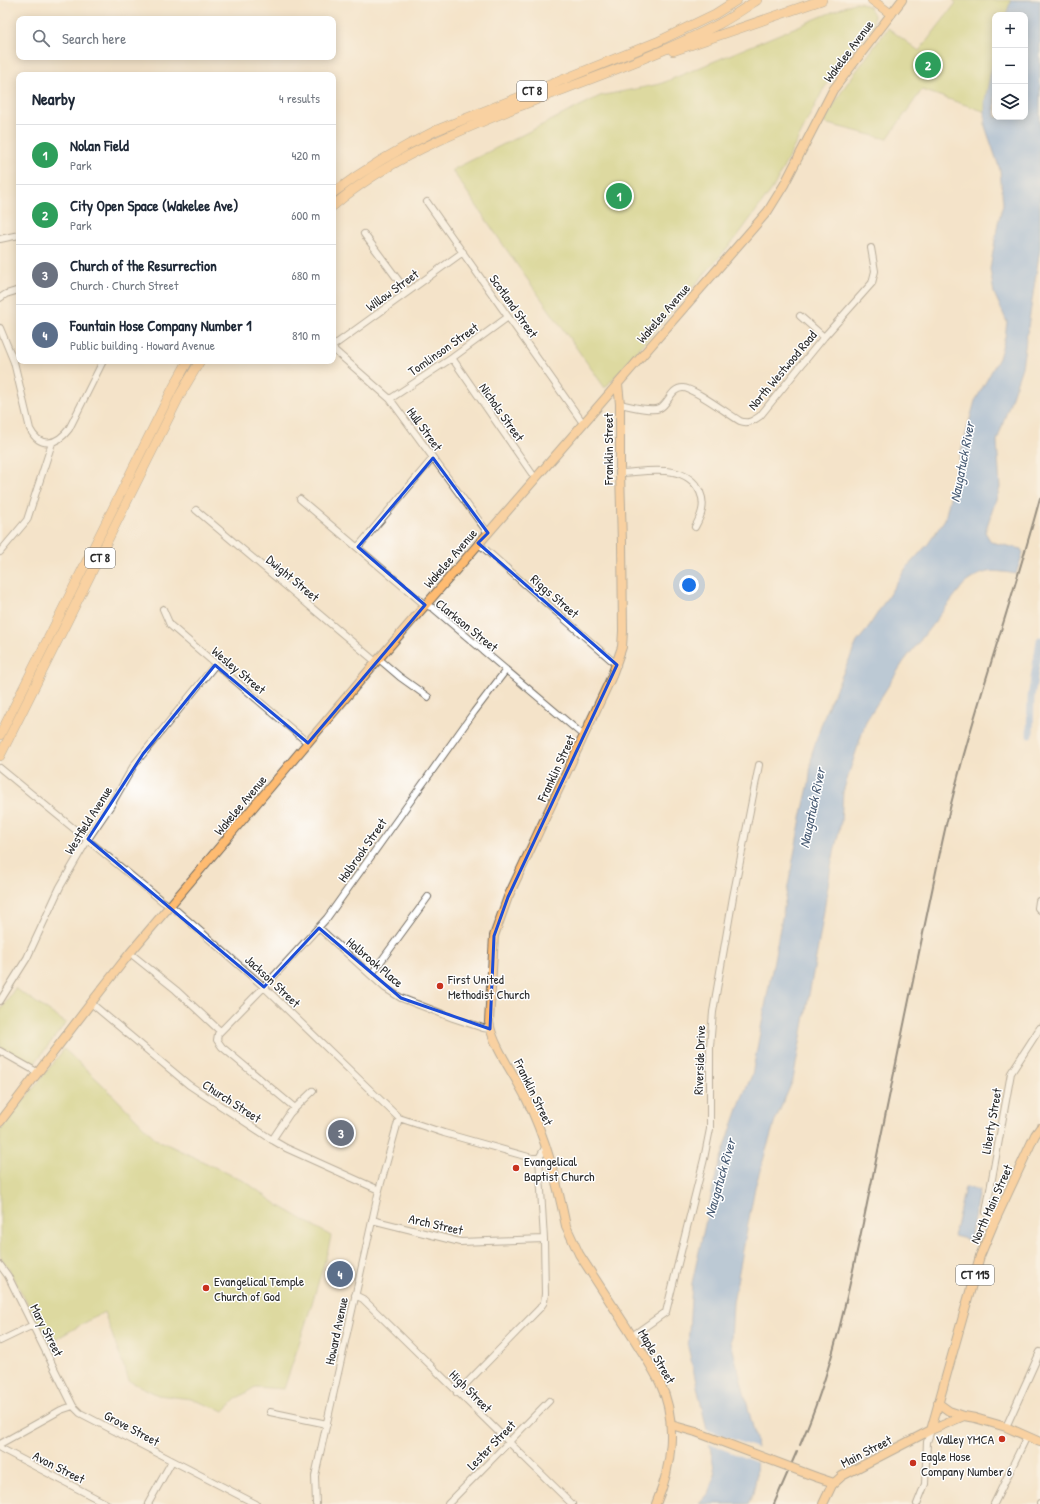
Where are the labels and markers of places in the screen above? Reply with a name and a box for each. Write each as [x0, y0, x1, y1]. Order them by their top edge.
pin: 2 [915, 50, 941, 80]
pin: 1 [606, 181, 632, 211]
place label: First United Methodist Church [447, 970, 530, 1003]
marker: First United Methodist Church [435, 981, 445, 991]
pin: 3 [328, 1118, 354, 1148]
place label: Evangelical Baptist Church [524, 1152, 595, 1185]
marker: Evangelical Baptist Church [511, 1163, 521, 1173]
pin: 4 [327, 1259, 353, 1289]
place label: Evangelical Temple Church of God [214, 1272, 304, 1305]
marker: Evangelical Temple Church of God [201, 1283, 211, 1293]
place label: Valley YMCA [935, 1430, 995, 1448]
marker: Valley YMCA [997, 1434, 1007, 1444]
place label: Eagle Hose Company Number 6 [921, 1447, 1012, 1480]
marker: Eagle Hose Company Number 6 [908, 1458, 918, 1468]

